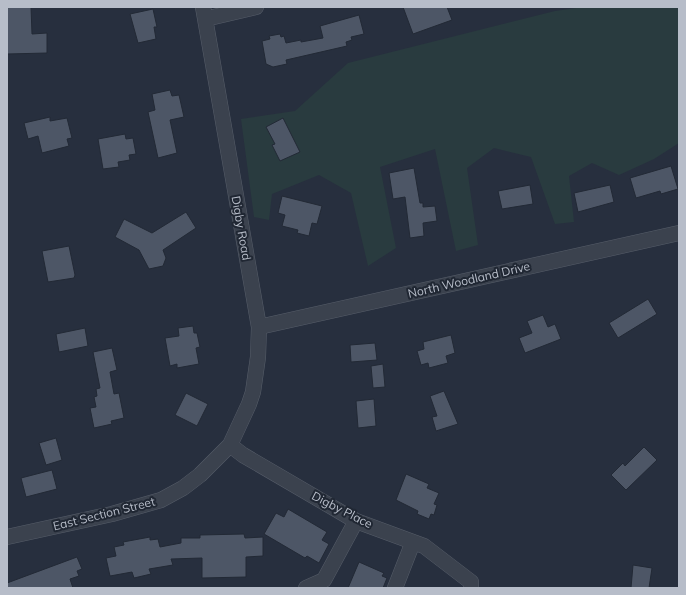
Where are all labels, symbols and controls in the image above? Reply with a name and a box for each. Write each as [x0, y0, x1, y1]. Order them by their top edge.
street label: Digby Road [228, 195, 255, 261]
street label: North Woodland Drive [406, 258, 531, 301]
street label: Digby Place [309, 488, 375, 531]
street label: East Section Street [51, 494, 156, 533]

